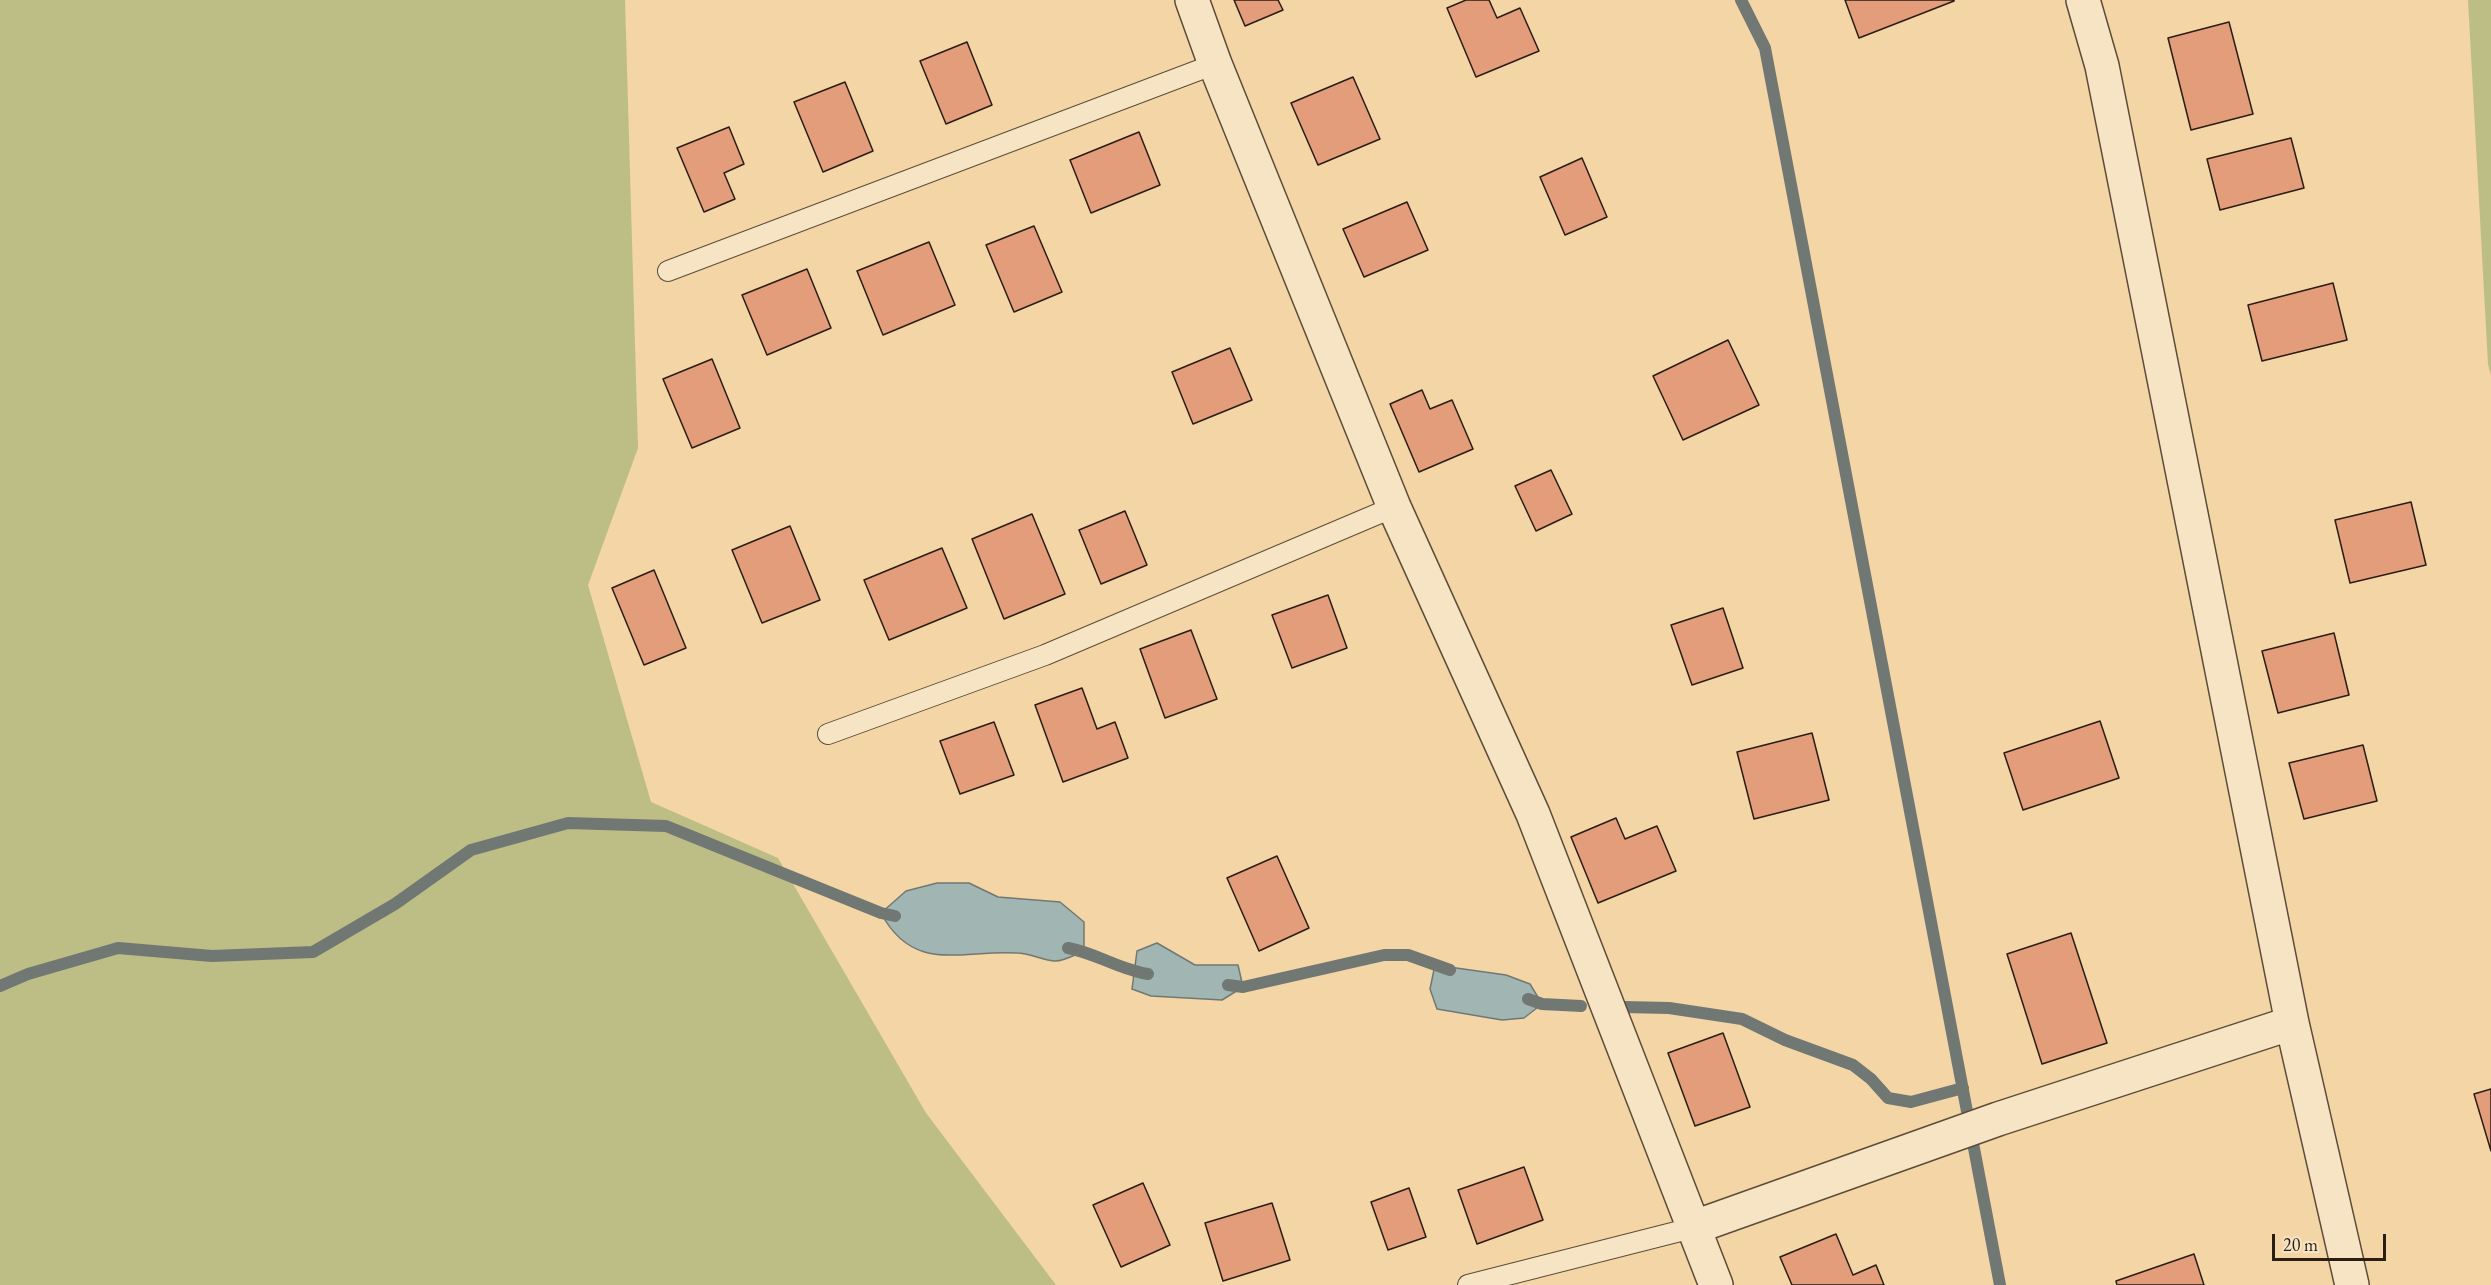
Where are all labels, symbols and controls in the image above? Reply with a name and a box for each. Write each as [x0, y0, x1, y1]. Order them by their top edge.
scale bar [2275, 1222, 2389, 1260]
text: 20 m [2283, 1233, 2318, 1256]

